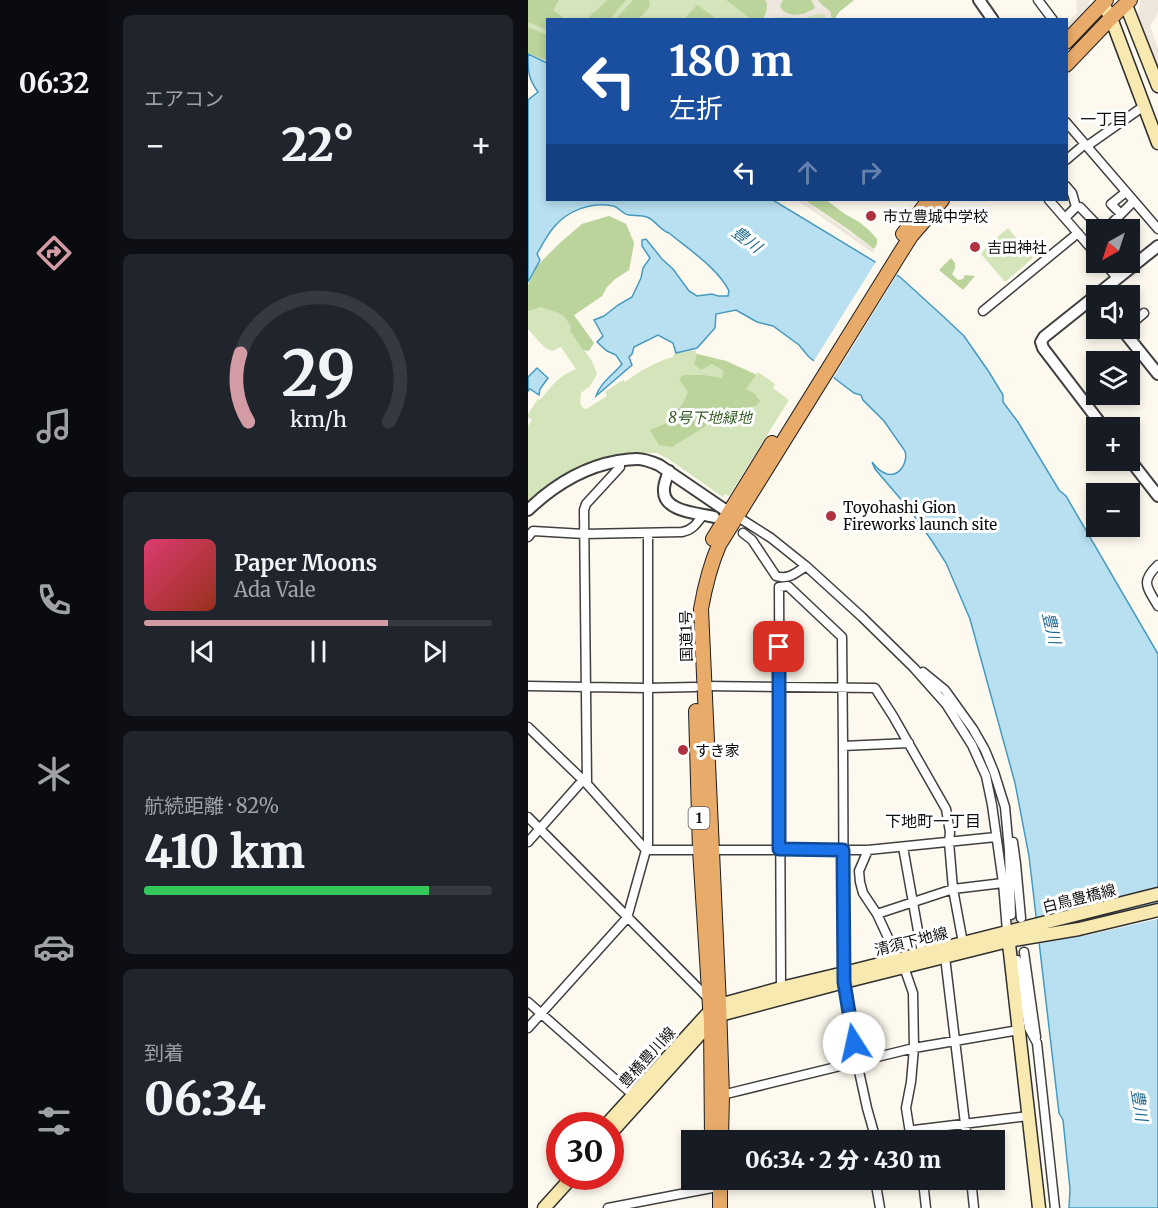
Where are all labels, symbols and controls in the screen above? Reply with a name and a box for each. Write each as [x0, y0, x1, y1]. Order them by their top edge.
text: 180 m [669, 35, 793, 87]
icon: left [570, 42, 648, 120]
text: 06:32 [19, 66, 89, 100]
text: エアコン [144, 86, 224, 111]
text: 左折 [669, 91, 723, 125]
district label: 一丁目 [1080, 109, 1128, 129]
text: 22° [281, 117, 355, 173]
text: − [144, 125, 166, 166]
text: + [470, 125, 492, 166]
icon: left [728, 156, 761, 189]
icon: ahead [791, 156, 824, 189]
icon: right [854, 156, 887, 189]
place label: 市立豊城中学校 [883, 207, 988, 226]
marker: 市立豊城中学校 [864, 209, 878, 223]
north arrow [1086, 219, 1140, 273]
map controls [1086, 219, 1140, 537]
water label: 豊川 [728, 221, 767, 258]
icon: directions [33, 232, 75, 274]
place label: 吉田神社 [987, 238, 1047, 257]
marker: 吉田神社 [968, 240, 982, 254]
button: sound [1086, 285, 1140, 339]
text: 29 [281, 336, 355, 414]
button: layers [1086, 351, 1140, 405]
icon: music [33, 405, 75, 447]
text: km/h [290, 407, 346, 434]
park label: 8号下地緑地 [668, 408, 754, 427]
button: + [1086, 417, 1140, 471]
button: − [1086, 483, 1140, 537]
place label: Toyohashi Gion Fireworks launch site [843, 498, 997, 534]
marker: Toyohashi Gion Fireworks launch site [824, 509, 838, 523]
text: Paper Moons [234, 549, 377, 577]
text: Ada Vale [234, 577, 315, 602]
icon: phone [33, 579, 75, 621]
street label: 国道1号 [676, 610, 696, 662]
water label: 豊川 [1039, 610, 1066, 648]
pin [753, 621, 804, 672]
icon: arrive [762, 630, 795, 663]
icon: previous [186, 635, 219, 668]
icon: pause [302, 635, 335, 668]
icon: next [418, 635, 451, 668]
place label: すき家 [695, 741, 740, 760]
marker: すき家 [676, 743, 690, 757]
icon: climate [33, 753, 75, 795]
text: 航続距離 · 82% [144, 793, 279, 818]
road number: 1 [688, 807, 710, 829]
district label: 下地町一丁目 [885, 811, 981, 831]
text: 410 km [144, 824, 305, 880]
street label: 白鳥豊橋線 [1040, 880, 1118, 916]
street label: 清須下地線 [872, 923, 950, 959]
icon: car [33, 926, 75, 968]
position arrow [822, 1011, 886, 1075]
street label: 豊橋豊川線 [615, 1023, 679, 1091]
text: 到着 [144, 1040, 184, 1065]
text: 06:34 [144, 1071, 266, 1127]
water label: 豊川 [1128, 1088, 1153, 1124]
icon: filters [33, 1100, 75, 1142]
speed limit sign: 30 [546, 1112, 624, 1190]
text: 06:34 · 2 分 · 430 m [745, 1146, 941, 1174]

